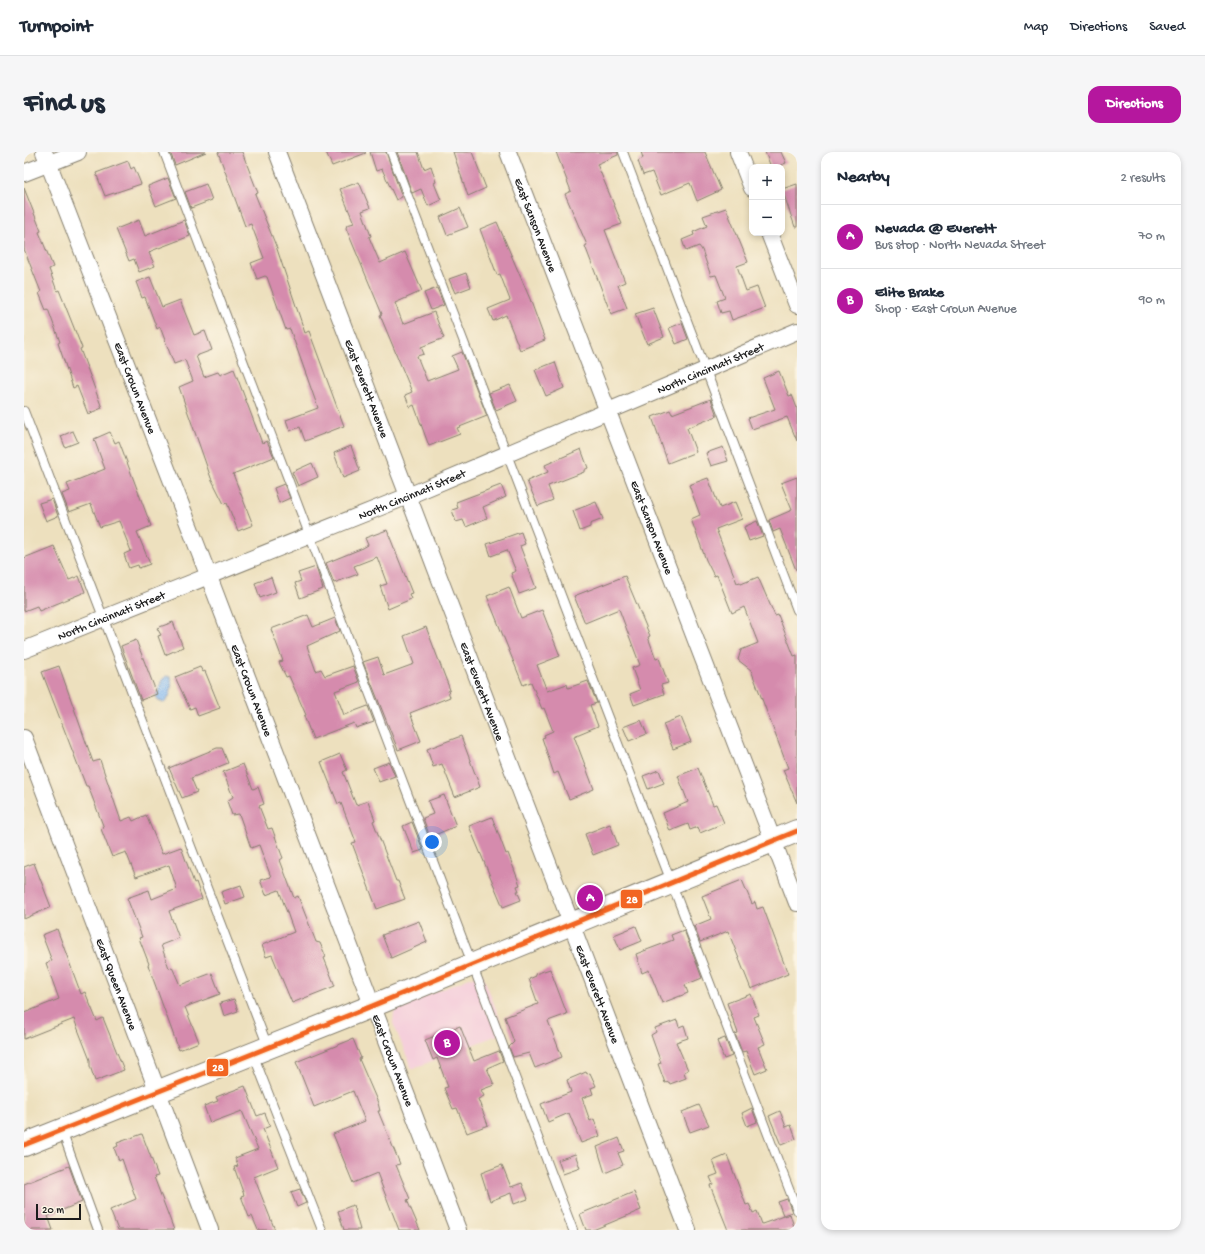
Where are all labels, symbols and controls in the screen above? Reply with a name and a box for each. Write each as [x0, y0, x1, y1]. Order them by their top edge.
text: Turnpoint [20, 16, 92, 39]
text: Map [1024, 19, 1048, 36]
text: Directions [1070, 19, 1127, 36]
text: Saved [1149, 19, 1185, 36]
button: Directions [1088, 86, 1181, 123]
text: Find us [24, 88, 104, 121]
map controls [749, 164, 785, 236]
button: + [749, 164, 785, 200]
text: Nearby [837, 168, 890, 188]
text: 2 results [1120, 171, 1165, 186]
street label: East Sanson Avenue [510, 177, 559, 275]
button: − [749, 200, 785, 236]
text: Nevada @ Everett [875, 220, 996, 238]
text: A [846, 229, 854, 244]
text: 70 m [1139, 229, 1165, 244]
text: Bus stop · North Nevada Street [875, 238, 1045, 253]
text: Elite Brake [875, 284, 944, 302]
text: B [847, 293, 853, 308]
text: 90 m [1139, 293, 1165, 308]
text: Shop · East Crown Avenue [875, 302, 1017, 317]
street label: East Everett Avenue [340, 338, 391, 441]
street label: North Cincinnati Street [656, 340, 767, 398]
street label: East Crown Avenue [110, 341, 158, 437]
street label: North Cincinnati Street [357, 467, 469, 524]
street label: East Sanson Avenue [626, 479, 675, 578]
street label: North Cincinnati Street [56, 589, 169, 645]
street label: East Everett Avenue [456, 641, 506, 744]
street label: East Crown Avenue [226, 643, 274, 740]
your location [422, 832, 442, 852]
pin: A [577, 883, 603, 913]
line badge: 28 [620, 889, 643, 909]
text: 28 [626, 895, 638, 907]
street label: East Queen Avenue [91, 937, 139, 1033]
street label: East Everett Avenue [571, 943, 622, 1047]
street label: East Crown Avenue [367, 1013, 416, 1110]
pin: B [434, 1028, 460, 1058]
line badge: 28 [206, 1058, 229, 1077]
text: 28 [212, 1063, 224, 1075]
scale bar [36, 1202, 81, 1221]
text: 20 m [42, 1205, 64, 1217]

